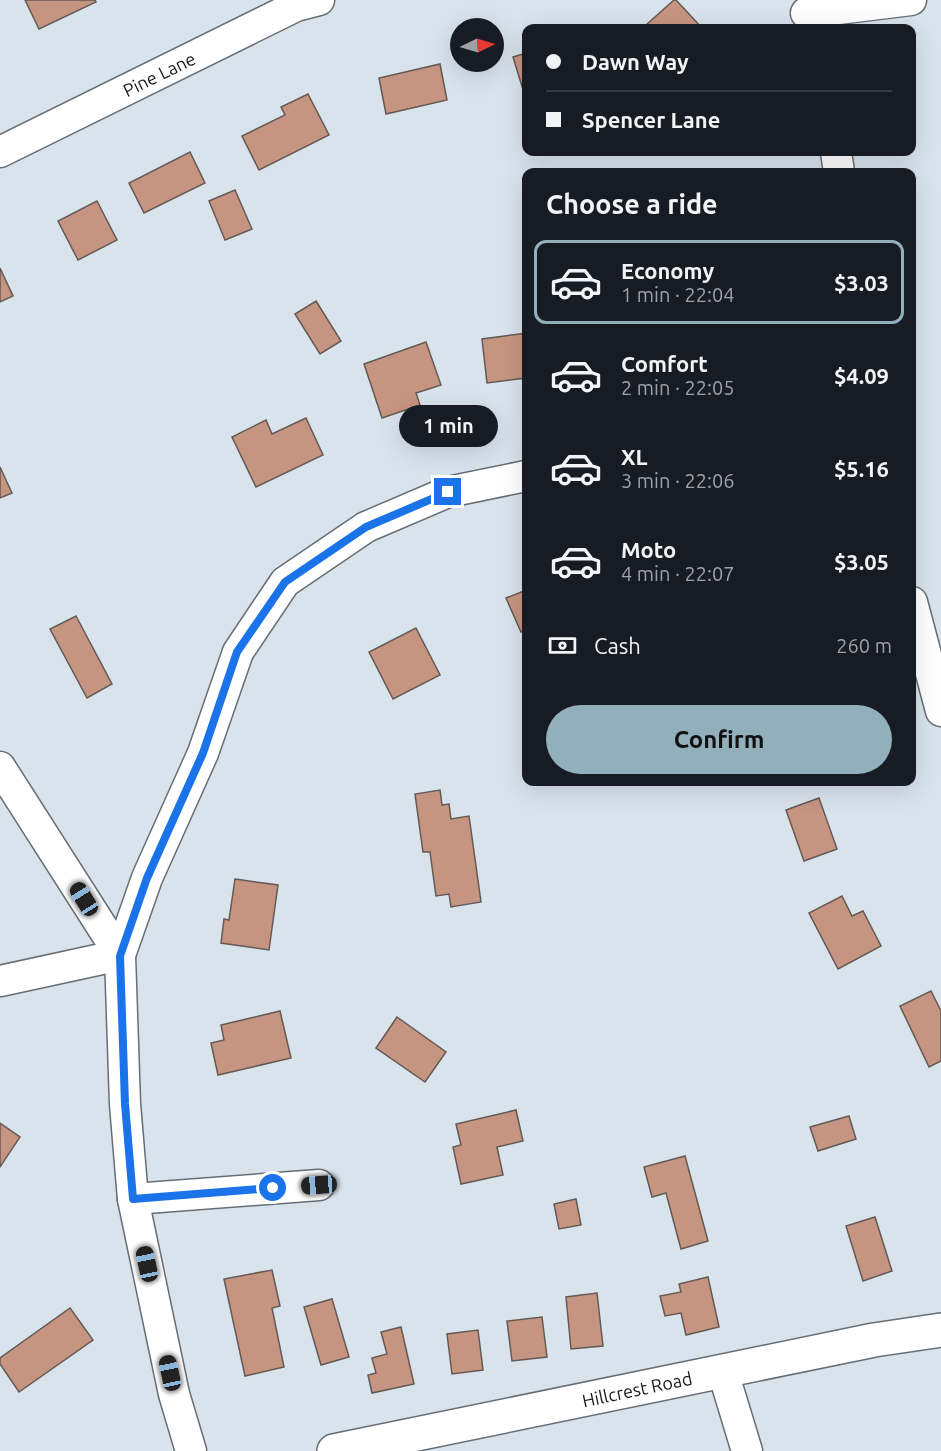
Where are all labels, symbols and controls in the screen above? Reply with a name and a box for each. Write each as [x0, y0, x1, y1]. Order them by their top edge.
north arrow [450, 18, 504, 72]
map controls [450, 18, 504, 72]
street label: Pine Lane [120, 48, 198, 100]
text: Dawn Way [582, 49, 689, 74]
text: Spencer Lane [582, 107, 720, 132]
text: Choose a ride [546, 189, 718, 219]
icon: car [549, 255, 603, 309]
text: Economy [621, 258, 714, 283]
text: $3.03 [834, 270, 889, 295]
text: 1 min · 22:04 [621, 283, 735, 306]
icon: car [549, 348, 603, 402]
text: Comfort [621, 351, 708, 376]
text: $4.09 [834, 363, 889, 388]
text: 2 min · 22:05 [621, 376, 735, 399]
callout: 1 min [398, 405, 498, 447]
text: 1 min [423, 414, 474, 437]
icon: car [549, 441, 603, 495]
text: XL [621, 444, 648, 469]
text: $5.16 [834, 456, 889, 481]
text: 3 min · 22:06 [621, 469, 735, 492]
route end [434, 478, 461, 505]
icon: car [549, 534, 603, 588]
text: Moto [621, 537, 676, 562]
text: $3.05 [834, 549, 889, 574]
text: 4 min · 22:07 [621, 562, 735, 585]
icon: cash [546, 629, 579, 662]
text: Cash [594, 633, 641, 658]
text: 260 m [836, 634, 892, 657]
button: Confirm [546, 705, 892, 774]
car [67, 879, 101, 919]
route start [259, 1174, 286, 1201]
car [300, 1175, 338, 1195]
car [134, 1245, 160, 1283]
car [157, 1354, 183, 1392]
street label: Hillcrest Road [580, 1368, 694, 1410]

